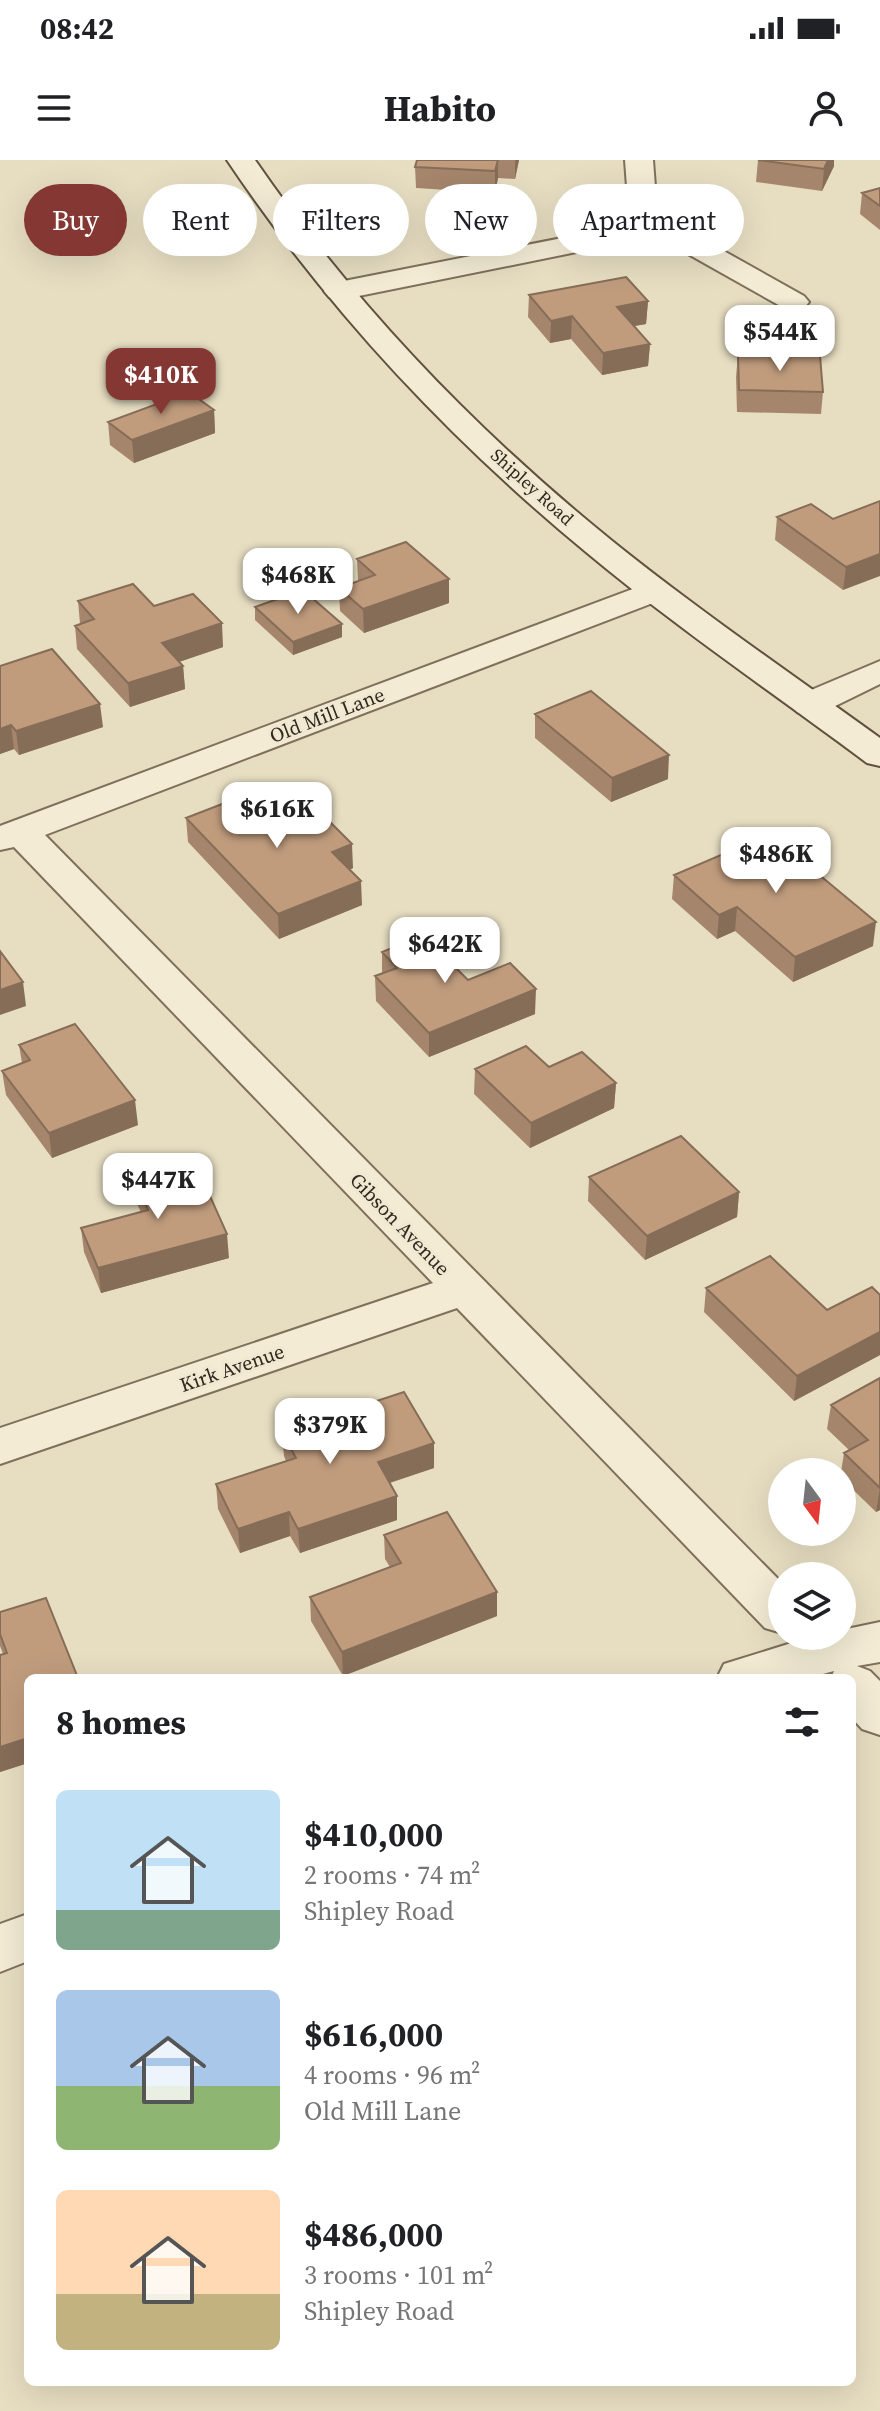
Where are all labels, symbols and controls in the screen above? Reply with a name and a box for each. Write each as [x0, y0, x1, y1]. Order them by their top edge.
text: 08:42 [40, 8, 114, 49]
text: Habito [384, 84, 496, 133]
icon: menu [32, 86, 76, 130]
icon: person [804, 86, 848, 130]
chip: Buy [24, 184, 127, 256]
chip: Rent [143, 184, 257, 256]
chip: Filters [273, 184, 409, 256]
chip: New [425, 184, 537, 256]
chip: Apartment [553, 184, 744, 256]
pin: $544K [724, 305, 836, 373]
text: $544K [743, 313, 817, 349]
pin: $410K [105, 348, 217, 416]
text: $410K [124, 356, 198, 392]
street label: Shipley Road [485, 443, 579, 531]
pin: $468K [242, 548, 354, 616]
text: $468K [261, 556, 335, 592]
street label: Old Mill Lane [266, 680, 388, 750]
pin: $616K [221, 782, 333, 850]
text: $616K [240, 790, 314, 826]
pin: $486K [720, 827, 832, 895]
text: $486K [739, 835, 813, 871]
pin: $642K [389, 917, 501, 985]
text: $642K [408, 925, 482, 961]
pin: $447K [102, 1153, 214, 1221]
text: $447K [121, 1161, 195, 1197]
street label: Gibson Avenue [344, 1166, 456, 1282]
street label: Kirk Avenue [176, 1337, 288, 1399]
pin: $379K [274, 1398, 386, 1466]
text: $379K [293, 1406, 367, 1442]
north arrow [768, 1458, 856, 1546]
map controls [768, 1458, 856, 1650]
button: layers [768, 1562, 856, 1650]
text: 8 homes [56, 1699, 186, 1745]
icon: filters [780, 1700, 824, 1744]
text: $410,000 [304, 1811, 443, 1857]
icon: home [120, 1822, 216, 1918]
text: 2 rooms · 74 m² [304, 1857, 480, 1893]
text: Shipley Road [304, 1893, 454, 1929]
text: $616,000 [304, 2011, 443, 2057]
icon: home [120, 2022, 216, 2118]
text: 4 rooms · 96 m² [304, 2057, 480, 2093]
text: Old Mill Lane [304, 2093, 461, 2129]
text: $486,000 [304, 2211, 443, 2257]
icon: home [120, 2222, 216, 2318]
text: 3 rooms · 101 m² [304, 2257, 493, 2293]
text: Shipley Road [304, 2293, 454, 2329]

